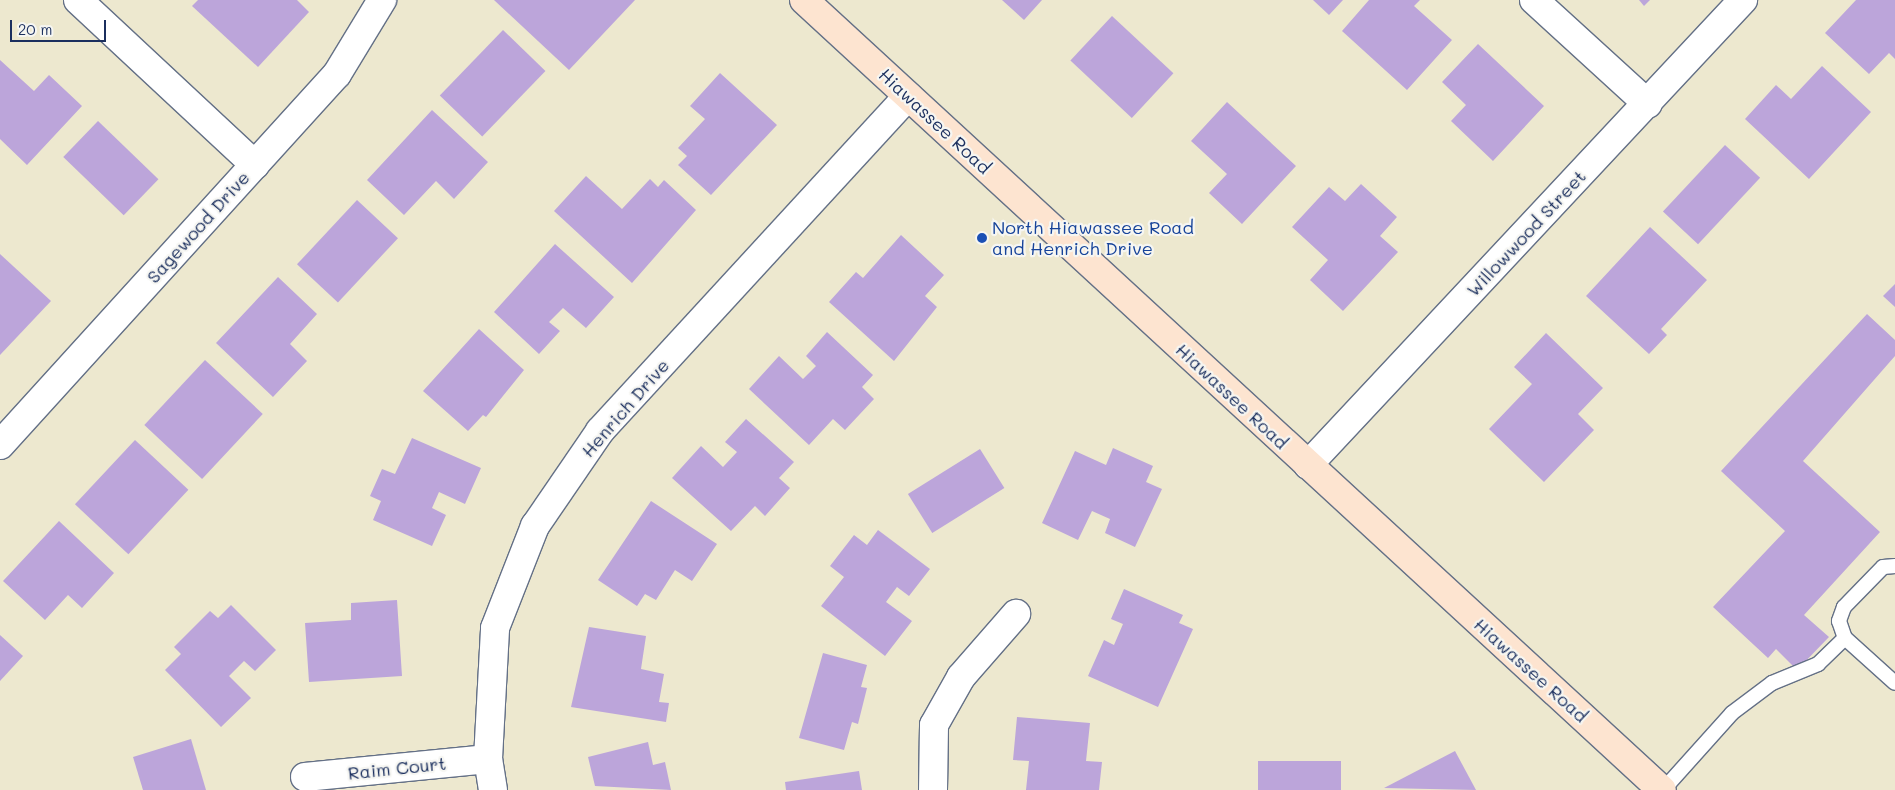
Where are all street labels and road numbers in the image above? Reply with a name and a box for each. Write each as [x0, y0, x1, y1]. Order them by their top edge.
street label: Hiawassee Road [875, 64, 995, 178]
street label: Willowwood Street [1462, 165, 1590, 301]
street label: Sagewood Drive [142, 167, 254, 287]
street label: Hiawassee Road [1172, 339, 1292, 453]
street label: Henrich Drive [577, 355, 673, 461]
street label: Hiawassee Road [1470, 613, 1592, 727]
street label: Raim Court [347, 752, 447, 784]

